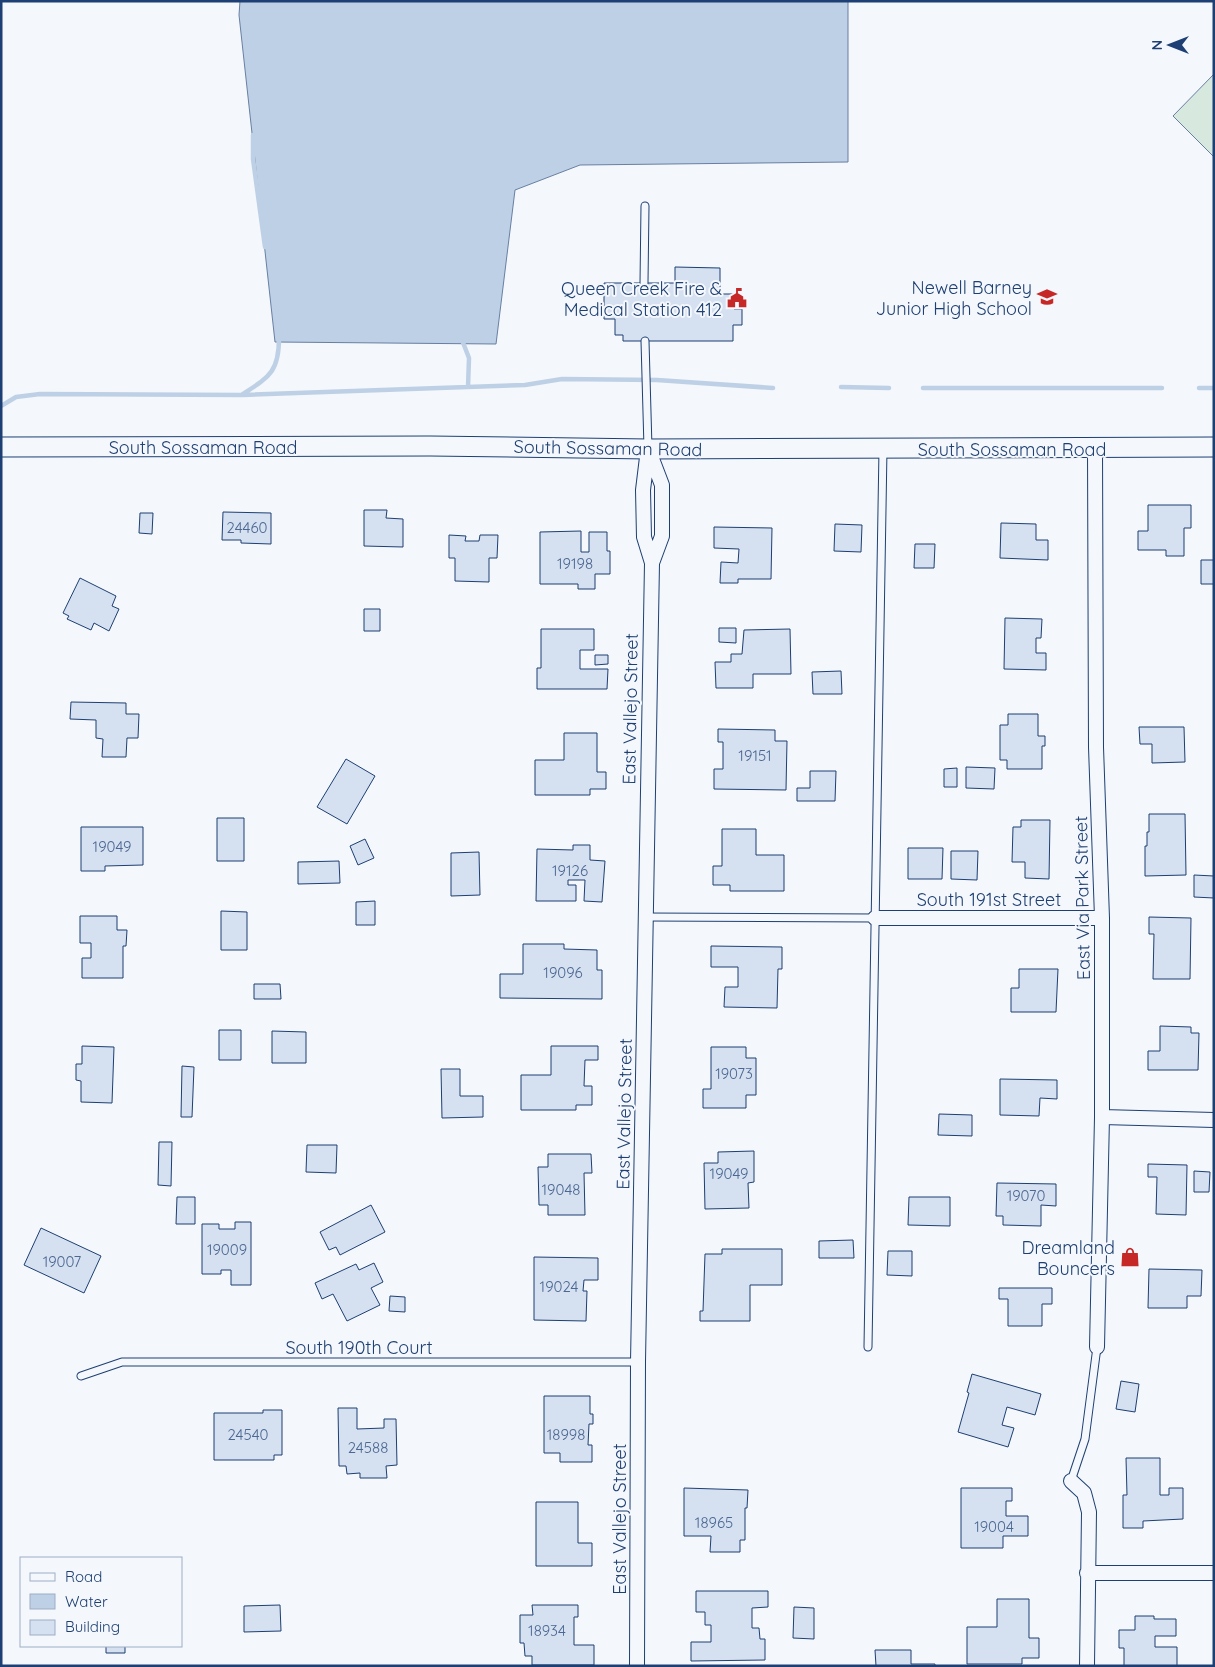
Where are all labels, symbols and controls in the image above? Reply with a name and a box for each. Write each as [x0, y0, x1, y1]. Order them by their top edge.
north arrow [1145, 20, 1195, 70]
text: N [1148, 40, 1166, 50]
place label: Newell Barney Junior High School [876, 276, 1032, 320]
place label: Queen Creek Fire & Medical Station 412 [561, 277, 722, 321]
school or university icon: Newell Barney Junior High School [1036, 286, 1058, 308]
public building icon: Queen Creek Fire & Medical Station 412 [726, 287, 748, 309]
street label: South Sossaman Road [513, 435, 703, 461]
street label: South Sossaman Road [109, 436, 297, 459]
street label: South Sossaman Road [918, 438, 1106, 461]
house number: 24460 [227, 518, 268, 537]
house number: 19198 [557, 554, 593, 573]
street label: East Vallejo Street [617, 633, 643, 785]
house number: 19151 [738, 746, 772, 765]
street label: East Via Park Street [1069, 816, 1095, 980]
house number: 19049 [93, 837, 131, 856]
house number: 19126 [552, 861, 588, 880]
street label: South 191st Street [917, 888, 1061, 911]
house number: 19096 [543, 963, 583, 982]
street label: East Vallejo Street [611, 1038, 637, 1190]
house number: 19073 [715, 1064, 753, 1083]
house number: 19049 [710, 1164, 748, 1183]
house number: 19048 [542, 1180, 580, 1199]
house number: 19070 [1007, 1186, 1045, 1205]
place label: Dreamland Bouncers [1022, 1236, 1115, 1280]
house number: 19009 [207, 1240, 247, 1259]
shop icon: Dreamland Bouncers [1119, 1246, 1141, 1268]
house number: 19007 [43, 1252, 82, 1271]
house number: 19024 [540, 1277, 579, 1296]
street label: South 190th Court [285, 1336, 433, 1359]
house number: 24540 [227, 1425, 269, 1444]
house number: 18998 [547, 1425, 585, 1444]
house number: 24588 [348, 1438, 388, 1457]
street label: East Vallejo Street [608, 1443, 631, 1595]
house number: 18965 [695, 1513, 733, 1532]
house number: 19004 [974, 1517, 1014, 1536]
legend [20, 1557, 182, 1647]
text: Road [65, 1567, 102, 1586]
text: Water [65, 1592, 108, 1611]
text: Building [65, 1617, 120, 1636]
house number: 18934 [528, 1621, 566, 1640]

